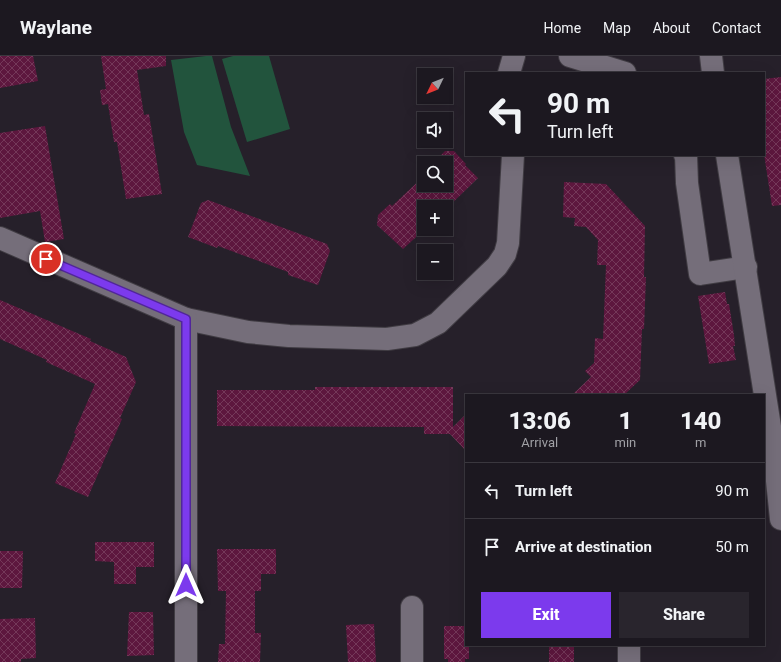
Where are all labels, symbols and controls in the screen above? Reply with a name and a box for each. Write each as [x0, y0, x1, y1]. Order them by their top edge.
text: Waylane [20, 16, 92, 39]
text: Home [543, 20, 581, 36]
text: Map [603, 20, 631, 36]
text: About [653, 20, 690, 36]
text: Contact [712, 20, 761, 36]
north arrow [417, 68, 453, 104]
map controls [417, 68, 453, 280]
text: 90 m [547, 87, 610, 120]
icon: left [481, 88, 533, 140]
button: sound [417, 112, 453, 148]
text: Turn left [547, 121, 613, 142]
button: search [417, 156, 453, 192]
button: + [417, 200, 453, 236]
pin [29, 242, 63, 276]
button: − [417, 244, 453, 280]
icon: arrive [35, 248, 57, 270]
text: 13:06 [509, 407, 571, 435]
text: 1 [618, 407, 632, 435]
text: 140 [680, 407, 721, 435]
text: Arrival [521, 435, 558, 450]
text: min [615, 435, 636, 450]
text: m [695, 435, 706, 450]
icon: left [481, 480, 503, 502]
text: Turn left [515, 482, 572, 500]
text: 90 m [715, 482, 749, 500]
icon: arrive [481, 536, 503, 558]
text: Arrive at destination [515, 538, 652, 556]
text: 50 m [715, 538, 749, 556]
position arrow [165, 564, 207, 606]
button: Exit [481, 592, 611, 638]
button: Share [619, 592, 749, 638]

